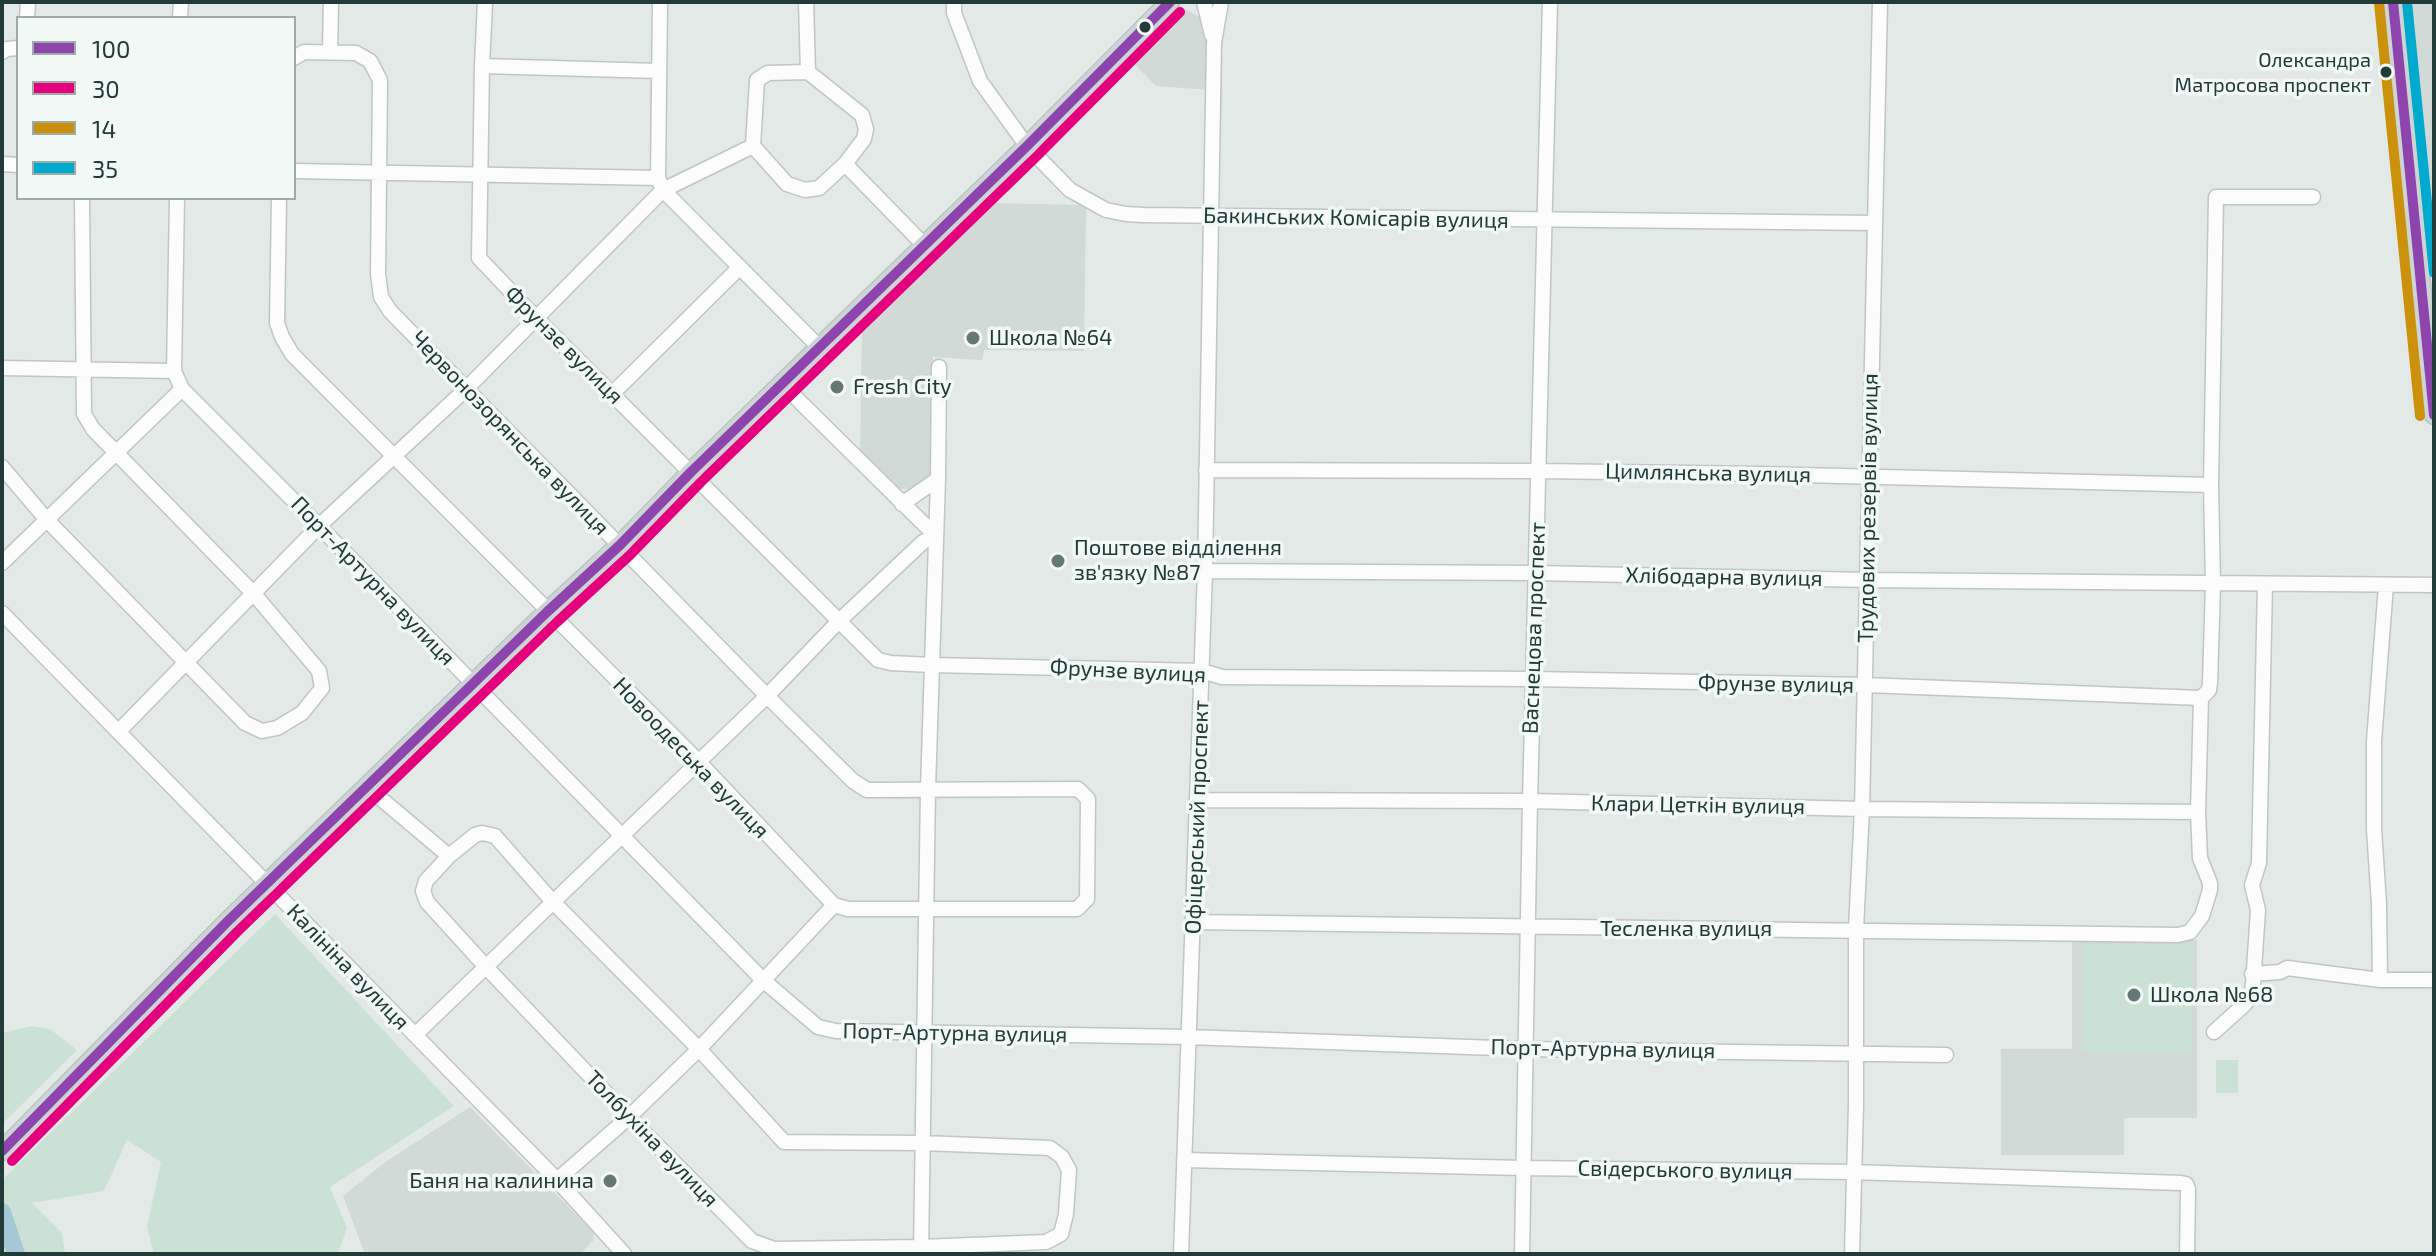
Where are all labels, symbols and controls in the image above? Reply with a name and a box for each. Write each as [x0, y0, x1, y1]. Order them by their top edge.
legend [16, 16, 296, 200]
unlabelled marker [1137, 19, 1153, 35]
text: 100 [92, 34, 131, 63]
place label: Олександра Матросова проспект [2175, 48, 2371, 95]
marker: Олександра Матросова проспект [2378, 64, 2394, 80]
text: 30 [92, 74, 120, 103]
text: 14 [92, 114, 116, 143]
text: 35 [92, 154, 118, 183]
street label: Бакинських Комісарів вулиця [1203, 202, 1509, 234]
street label: Фрунзе вулиця [499, 280, 629, 410]
street label: Червонозорянська вулиця [405, 325, 615, 541]
place label: Школа №64 [989, 325, 1113, 351]
marker: Школа №64 [964, 329, 982, 347]
street label: Трудових резервів вулиця [1852, 373, 1884, 643]
place label: Fresh City [853, 374, 952, 400]
marker: Fresh City [828, 378, 846, 396]
street label: Цимлянська вулиця [1605, 458, 1811, 488]
street label: Порт-Артурна вулиця [285, 491, 461, 671]
street label: Васнецова проспект [1517, 522, 1551, 734]
place label: Поштове відділення зв'язку №87 [1074, 535, 1282, 586]
marker: Поштове відділення зв'язку №87 [1049, 552, 1067, 570]
street label: Хлібодарна вулиця [1625, 562, 1823, 592]
street label: Фрунзе вулиця [1049, 654, 1207, 688]
street label: Фрунзе вулиця [1698, 669, 1854, 699]
street label: Новоодеська вулиця [607, 672, 775, 844]
street label: Офіцерський проспект [1180, 699, 1214, 935]
street label: Клари Цеткін вулиця [1591, 790, 1805, 820]
street label: Калініна вулиця [281, 899, 415, 1035]
street label: Тесленка вулиця [1600, 916, 1772, 942]
place label: Школа №68 [2150, 982, 2273, 1008]
marker: Школа №68 [2125, 986, 2143, 1004]
street label: Порт-Артурна вулиця [842, 1018, 1068, 1048]
street label: Порт-Артурна вулиця [1490, 1034, 1716, 1064]
street label: Толбухіна вулиця [580, 1065, 724, 1213]
street label: Свідерського вулиця [1577, 1155, 1793, 1185]
place label: Баня на калинина [409, 1168, 594, 1194]
marker: Баня на калинина [601, 1172, 619, 1190]

